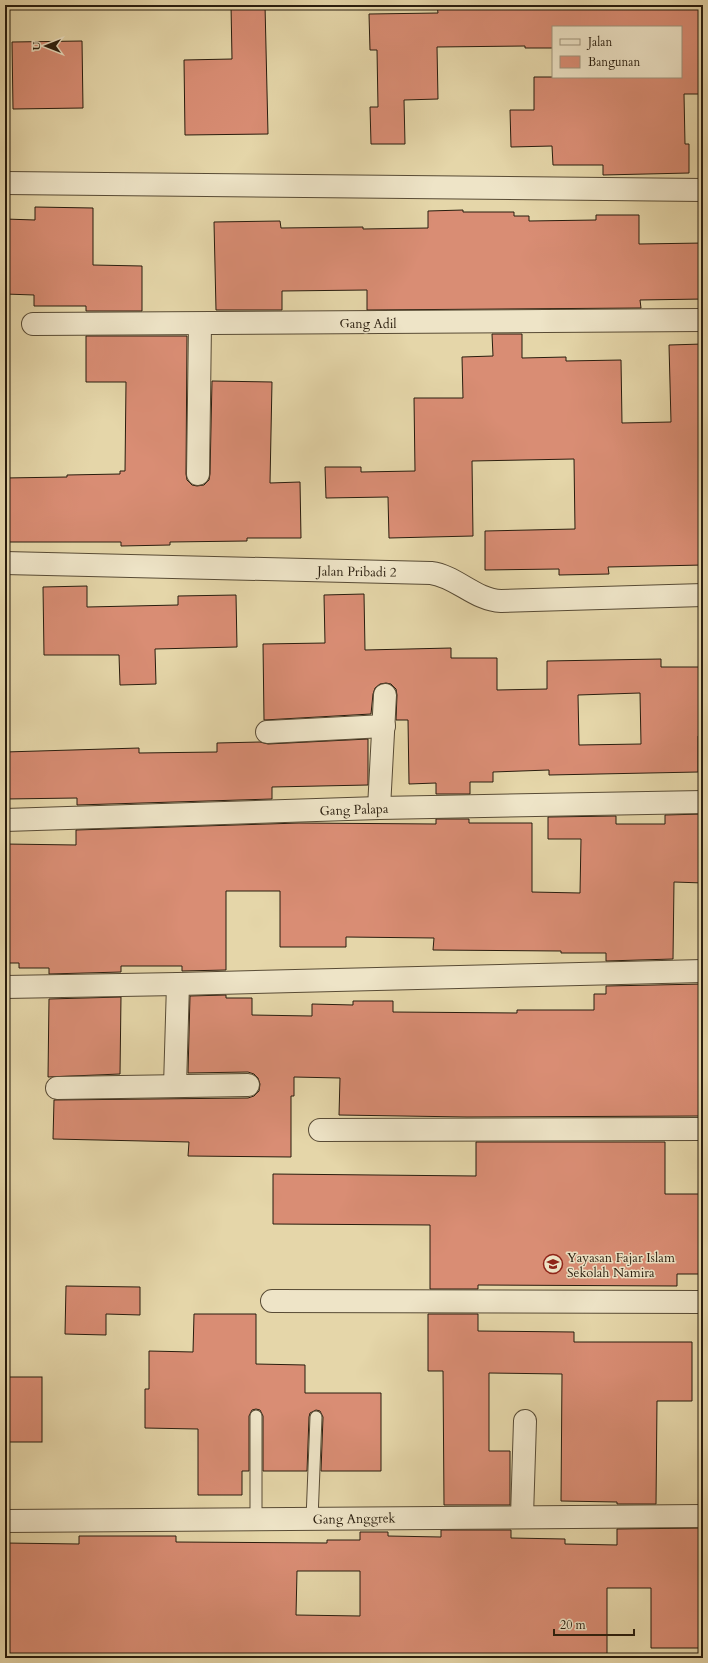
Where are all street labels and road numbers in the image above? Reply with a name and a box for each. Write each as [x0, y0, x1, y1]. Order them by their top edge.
street label: Gang Adil [339, 315, 397, 333]
street label: Jalan Pribadi 2 [315, 562, 397, 582]
street label: Gang Palapa [319, 800, 389, 820]
street label: Gang Anggrek [312, 1509, 396, 1529]

